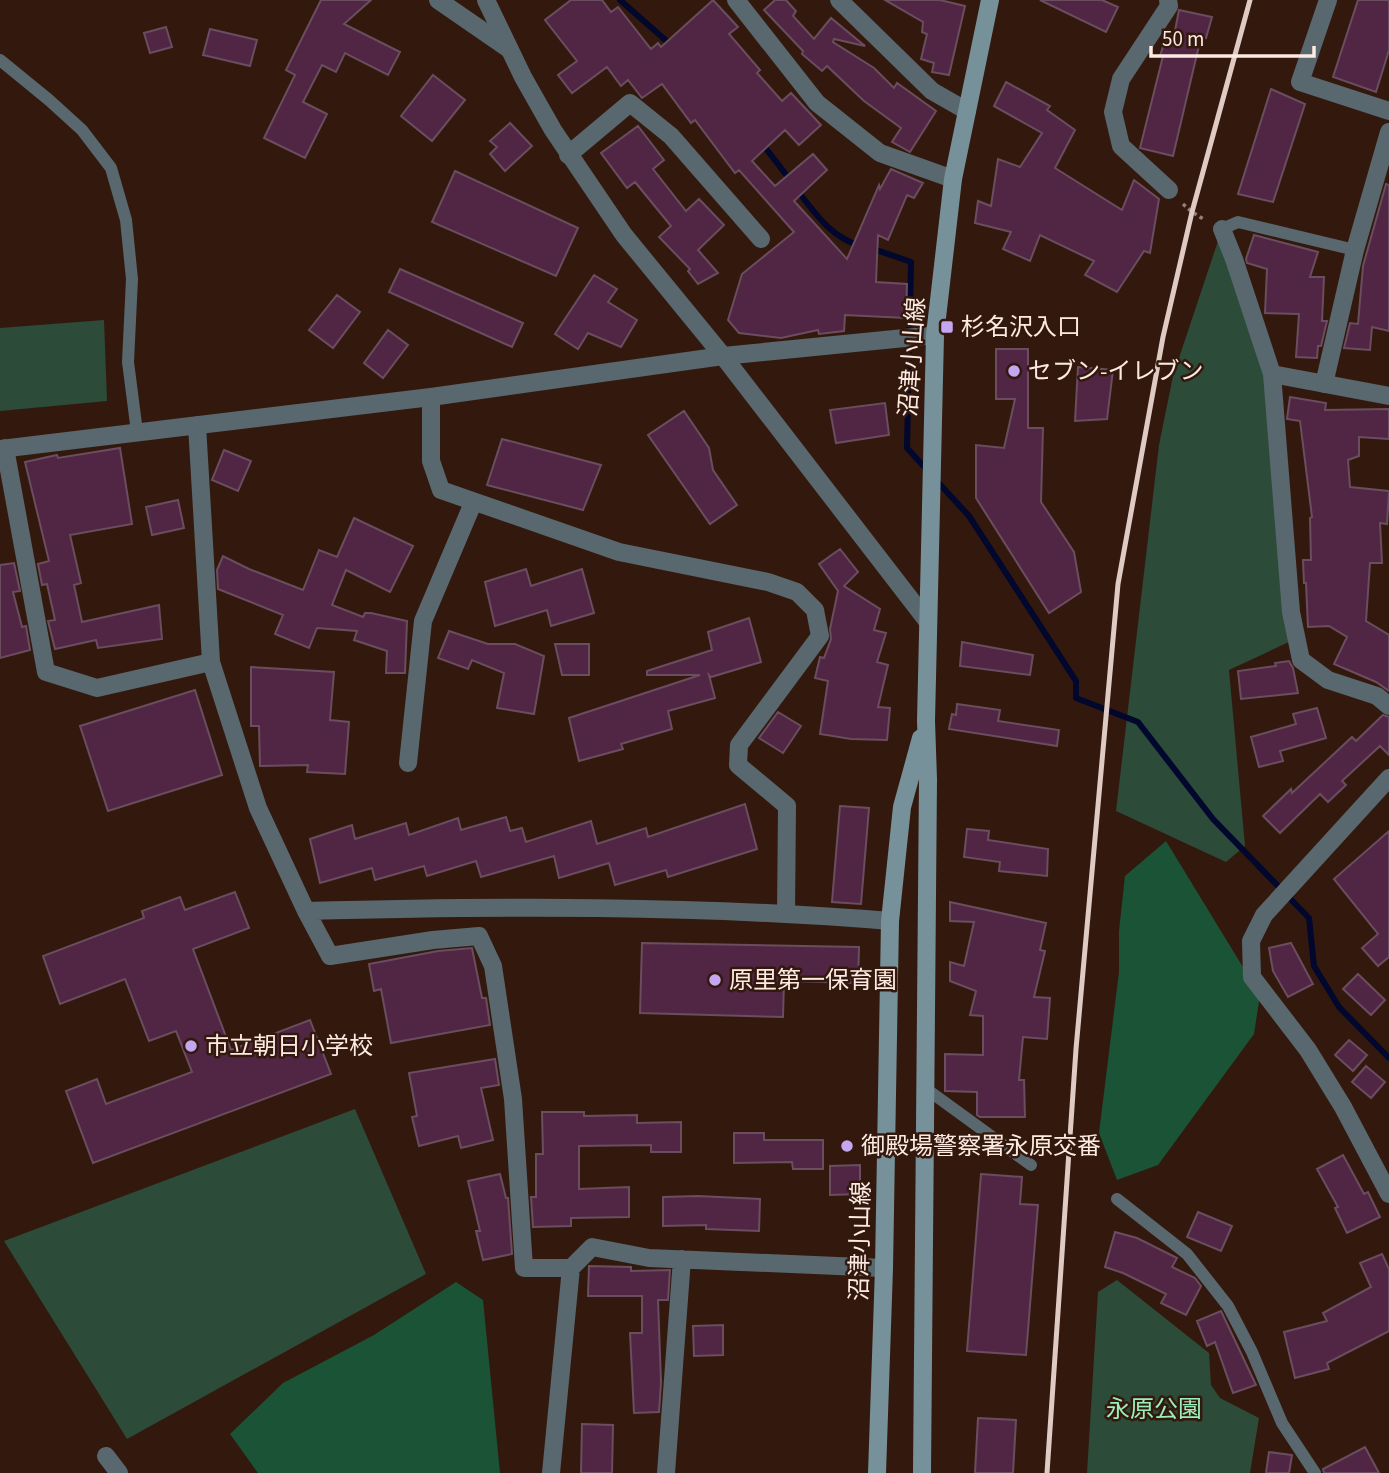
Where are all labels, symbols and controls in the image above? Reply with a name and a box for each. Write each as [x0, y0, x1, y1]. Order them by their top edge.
scale bar [1151, 14, 1314, 58]
text: 50 m [1162, 24, 1204, 54]
street label: 沼津小山線 [891, 296, 934, 418]
place label: 杉名沢入口 [961, 310, 1081, 345]
marker: 杉名沢入口 [939, 319, 955, 335]
place label: セブン-イレブン [1028, 354, 1203, 389]
marker: セブン-イレブン [1006, 363, 1022, 379]
place label: 原里第一保育園 [729, 963, 897, 998]
marker: 原里第一保育園 [707, 972, 723, 988]
place label: 市立朝日小学校 [205, 1029, 373, 1064]
marker: 市立朝日小学校 [183, 1038, 199, 1054]
place label: 御殿場警察署永原交番 [861, 1129, 1101, 1164]
marker: 御殿場警察署永原交番 [839, 1138, 855, 1154]
street label: 沼津小山線 [842, 1181, 879, 1301]
park label: 永原公園 [1106, 1392, 1202, 1427]

